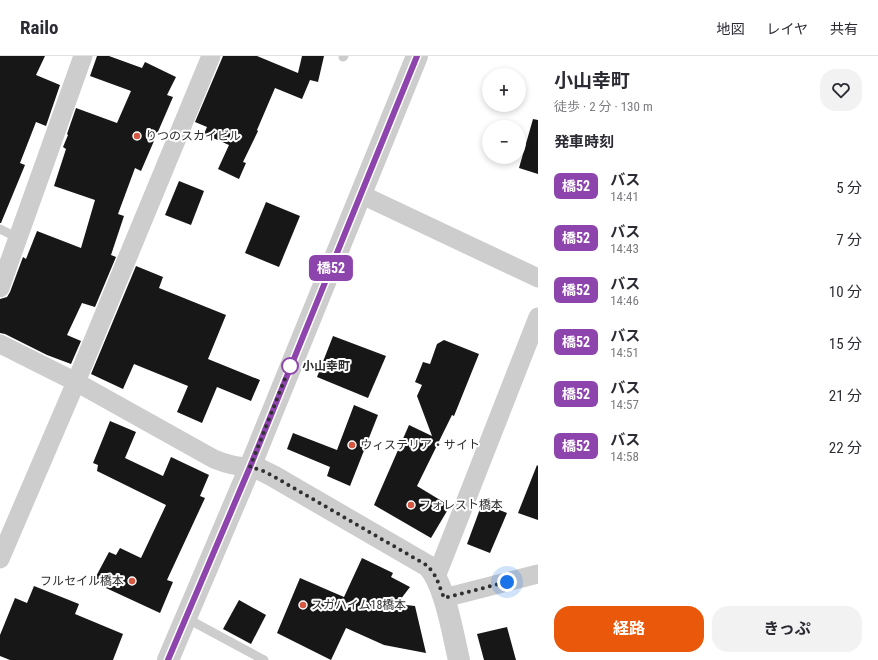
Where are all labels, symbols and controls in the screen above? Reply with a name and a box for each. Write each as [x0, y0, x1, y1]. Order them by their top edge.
text: Railo [20, 16, 59, 39]
text: 地図 [716, 21, 744, 37]
text: レイヤ [766, 21, 808, 37]
text: 共有 [830, 21, 858, 37]
map controls [482, 68, 526, 164]
button: + [482, 68, 526, 112]
text: 小山幸町 [554, 69, 630, 92]
button: heart [820, 69, 862, 111]
text: 徒歩 · 2 分 · 130 m [554, 99, 653, 114]
button: − [482, 120, 526, 164]
place label: りつのスカイビル [145, 129, 241, 143]
marker: りつのスカイビル [132, 131, 142, 141]
text: 発車時刻 [554, 133, 614, 151]
text: バス [610, 171, 640, 189]
text: 橋52 [562, 178, 590, 194]
text: 5 分 [836, 179, 862, 197]
text: 14:41 [610, 189, 639, 204]
text: バス [610, 223, 640, 241]
text: 橋52 [562, 230, 590, 246]
text: 7 分 [836, 231, 862, 249]
text: 14:43 [610, 241, 639, 256]
line badge: 橋52 [308, 255, 354, 281]
text: 橋52 [317, 260, 345, 276]
text: バス [610, 275, 640, 293]
text: 橋52 [562, 282, 590, 298]
text: 10 分 [829, 283, 862, 301]
text: 14:46 [610, 293, 639, 308]
text: バス [610, 327, 640, 345]
text: 橋52 [562, 334, 590, 350]
text: 15 分 [829, 335, 862, 353]
text: 14:51 [610, 345, 639, 360]
marker: 小山幸町 [281, 357, 299, 375]
place label: 小山幸町 [302, 359, 350, 373]
text: バス [610, 379, 640, 397]
text: 橋52 [562, 386, 590, 402]
text: 21 分 [829, 387, 862, 405]
text: 14:57 [610, 397, 639, 412]
text: バス [610, 431, 640, 449]
place label: ウィステリア・サイト [360, 438, 480, 452]
text: 橋52 [562, 438, 590, 454]
text: 22 分 [829, 439, 862, 457]
marker: ウィステリア・サイト [347, 440, 357, 450]
text: 14:58 [610, 449, 639, 464]
place label: フォレスト橋本 [419, 498, 503, 512]
marker: フォレスト橋本 [406, 500, 416, 510]
your location [497, 572, 517, 592]
place label: フルセイル橋本 [40, 574, 124, 588]
marker: フルセイル橋本 [127, 576, 137, 586]
place label: スガハイム18橋本 [311, 598, 406, 612]
marker: スガハイム18橋本 [298, 600, 308, 610]
button: 経路 [554, 606, 704, 652]
button: きっぷ [712, 606, 862, 652]

